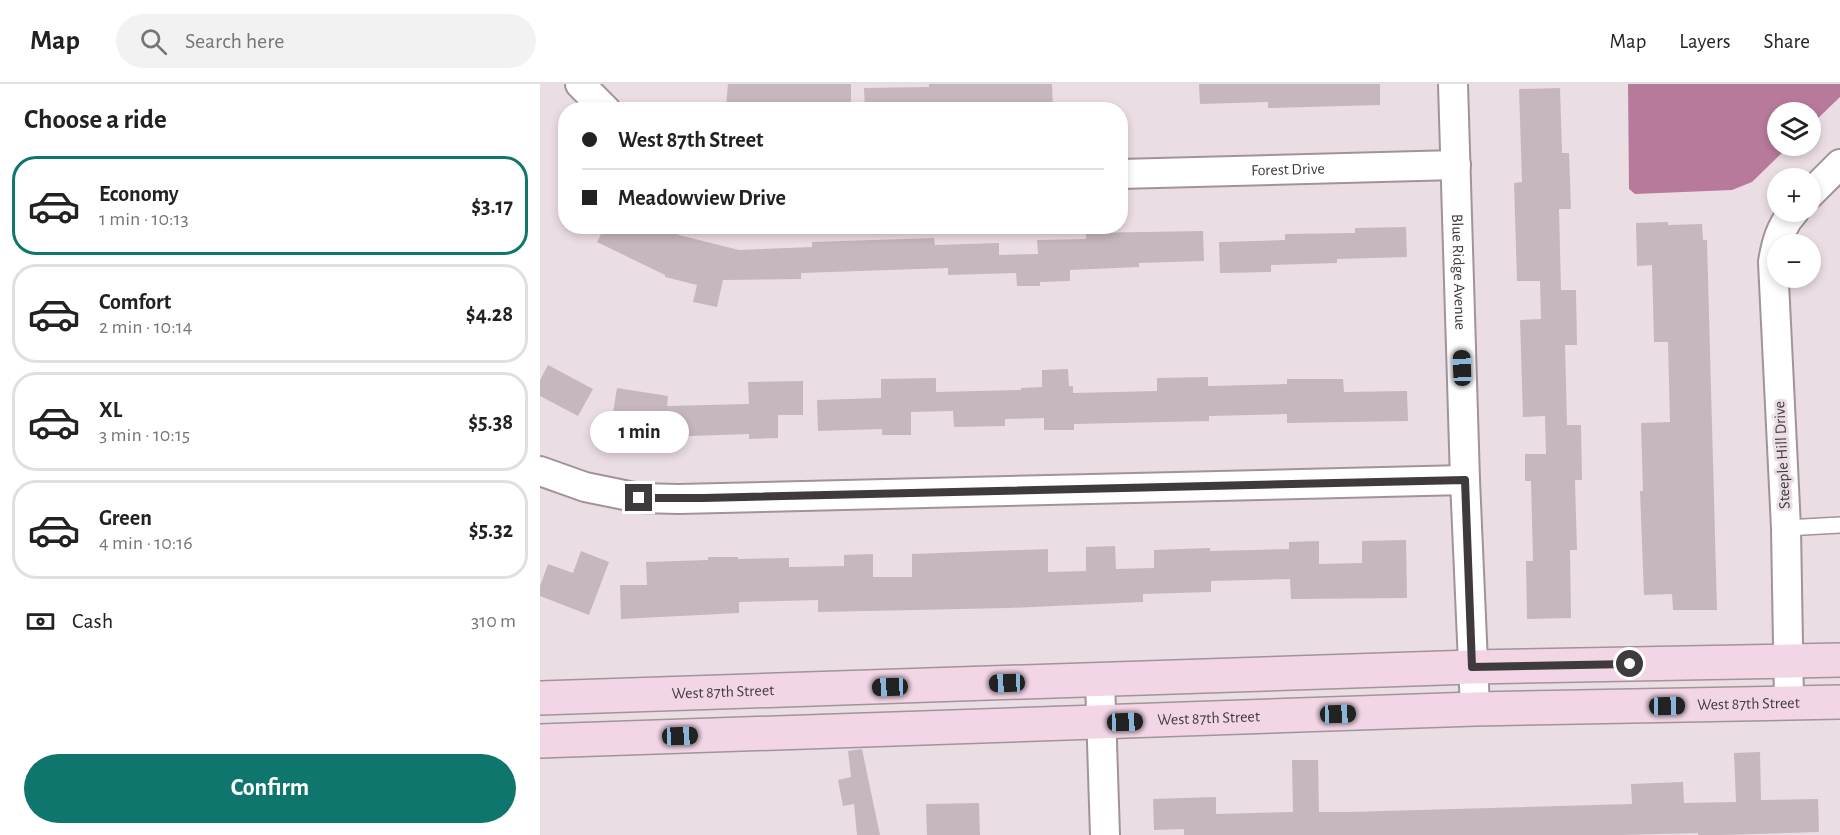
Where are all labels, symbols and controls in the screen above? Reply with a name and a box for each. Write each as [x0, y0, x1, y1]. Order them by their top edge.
search box [116, 14, 536, 68]
icon: search [137, 25, 170, 58]
text: Map [30, 27, 80, 55]
text: Search here [185, 30, 284, 52]
text: Map [1610, 31, 1646, 52]
text: Layers [1679, 31, 1730, 52]
text: Share [1763, 31, 1810, 52]
map controls [1767, 102, 1821, 288]
button: layers [1767, 102, 1821, 156]
text: Choose a ride [24, 106, 167, 133]
text: West 87th Street [618, 129, 764, 151]
street label: Forest Drive [1251, 161, 1325, 178]
button: + [1767, 168, 1821, 222]
icon: car [27, 179, 81, 233]
text: Economy [99, 183, 179, 205]
text: Meadowview Drive [618, 187, 786, 209]
text: $3.17 [471, 195, 513, 217]
text: 1 min · 10:13 [99, 209, 189, 229]
street label: Blue Ridge Avenue [1449, 214, 1468, 330]
button: − [1767, 234, 1821, 288]
icon: car [27, 287, 81, 341]
text: Comfort [99, 291, 171, 313]
text: $4.28 [466, 303, 513, 325]
text: 2 min · 10:14 [99, 317, 192, 337]
car [1452, 350, 1472, 386]
icon: car [27, 395, 81, 449]
text: XL [99, 399, 122, 421]
street label: Steeple Hill Drive [1771, 401, 1793, 509]
text: $5.38 [468, 411, 513, 433]
callout: 1 min [590, 411, 688, 453]
text: 1 min [618, 422, 661, 442]
text: 3 min · 10:15 [99, 425, 190, 445]
route end [625, 484, 652, 511]
icon: car [27, 503, 81, 557]
text: Green [99, 507, 152, 529]
text: $5.32 [469, 519, 513, 541]
text: 4 min · 10:16 [99, 533, 193, 553]
icon: cash [24, 605, 57, 638]
text: Cash [72, 610, 113, 632]
text: 310 m [471, 611, 516, 631]
route start [1616, 650, 1643, 677]
car [989, 673, 1025, 693]
car [872, 677, 908, 697]
street label: West 87th Street [671, 682, 775, 702]
street label: West 87th Street [1697, 695, 1800, 713]
car [1649, 697, 1685, 715]
car [1320, 704, 1356, 724]
street label: West 87th Street [1157, 708, 1260, 728]
car [1107, 712, 1143, 732]
car [662, 726, 698, 746]
button: Confirm [24, 754, 516, 823]

